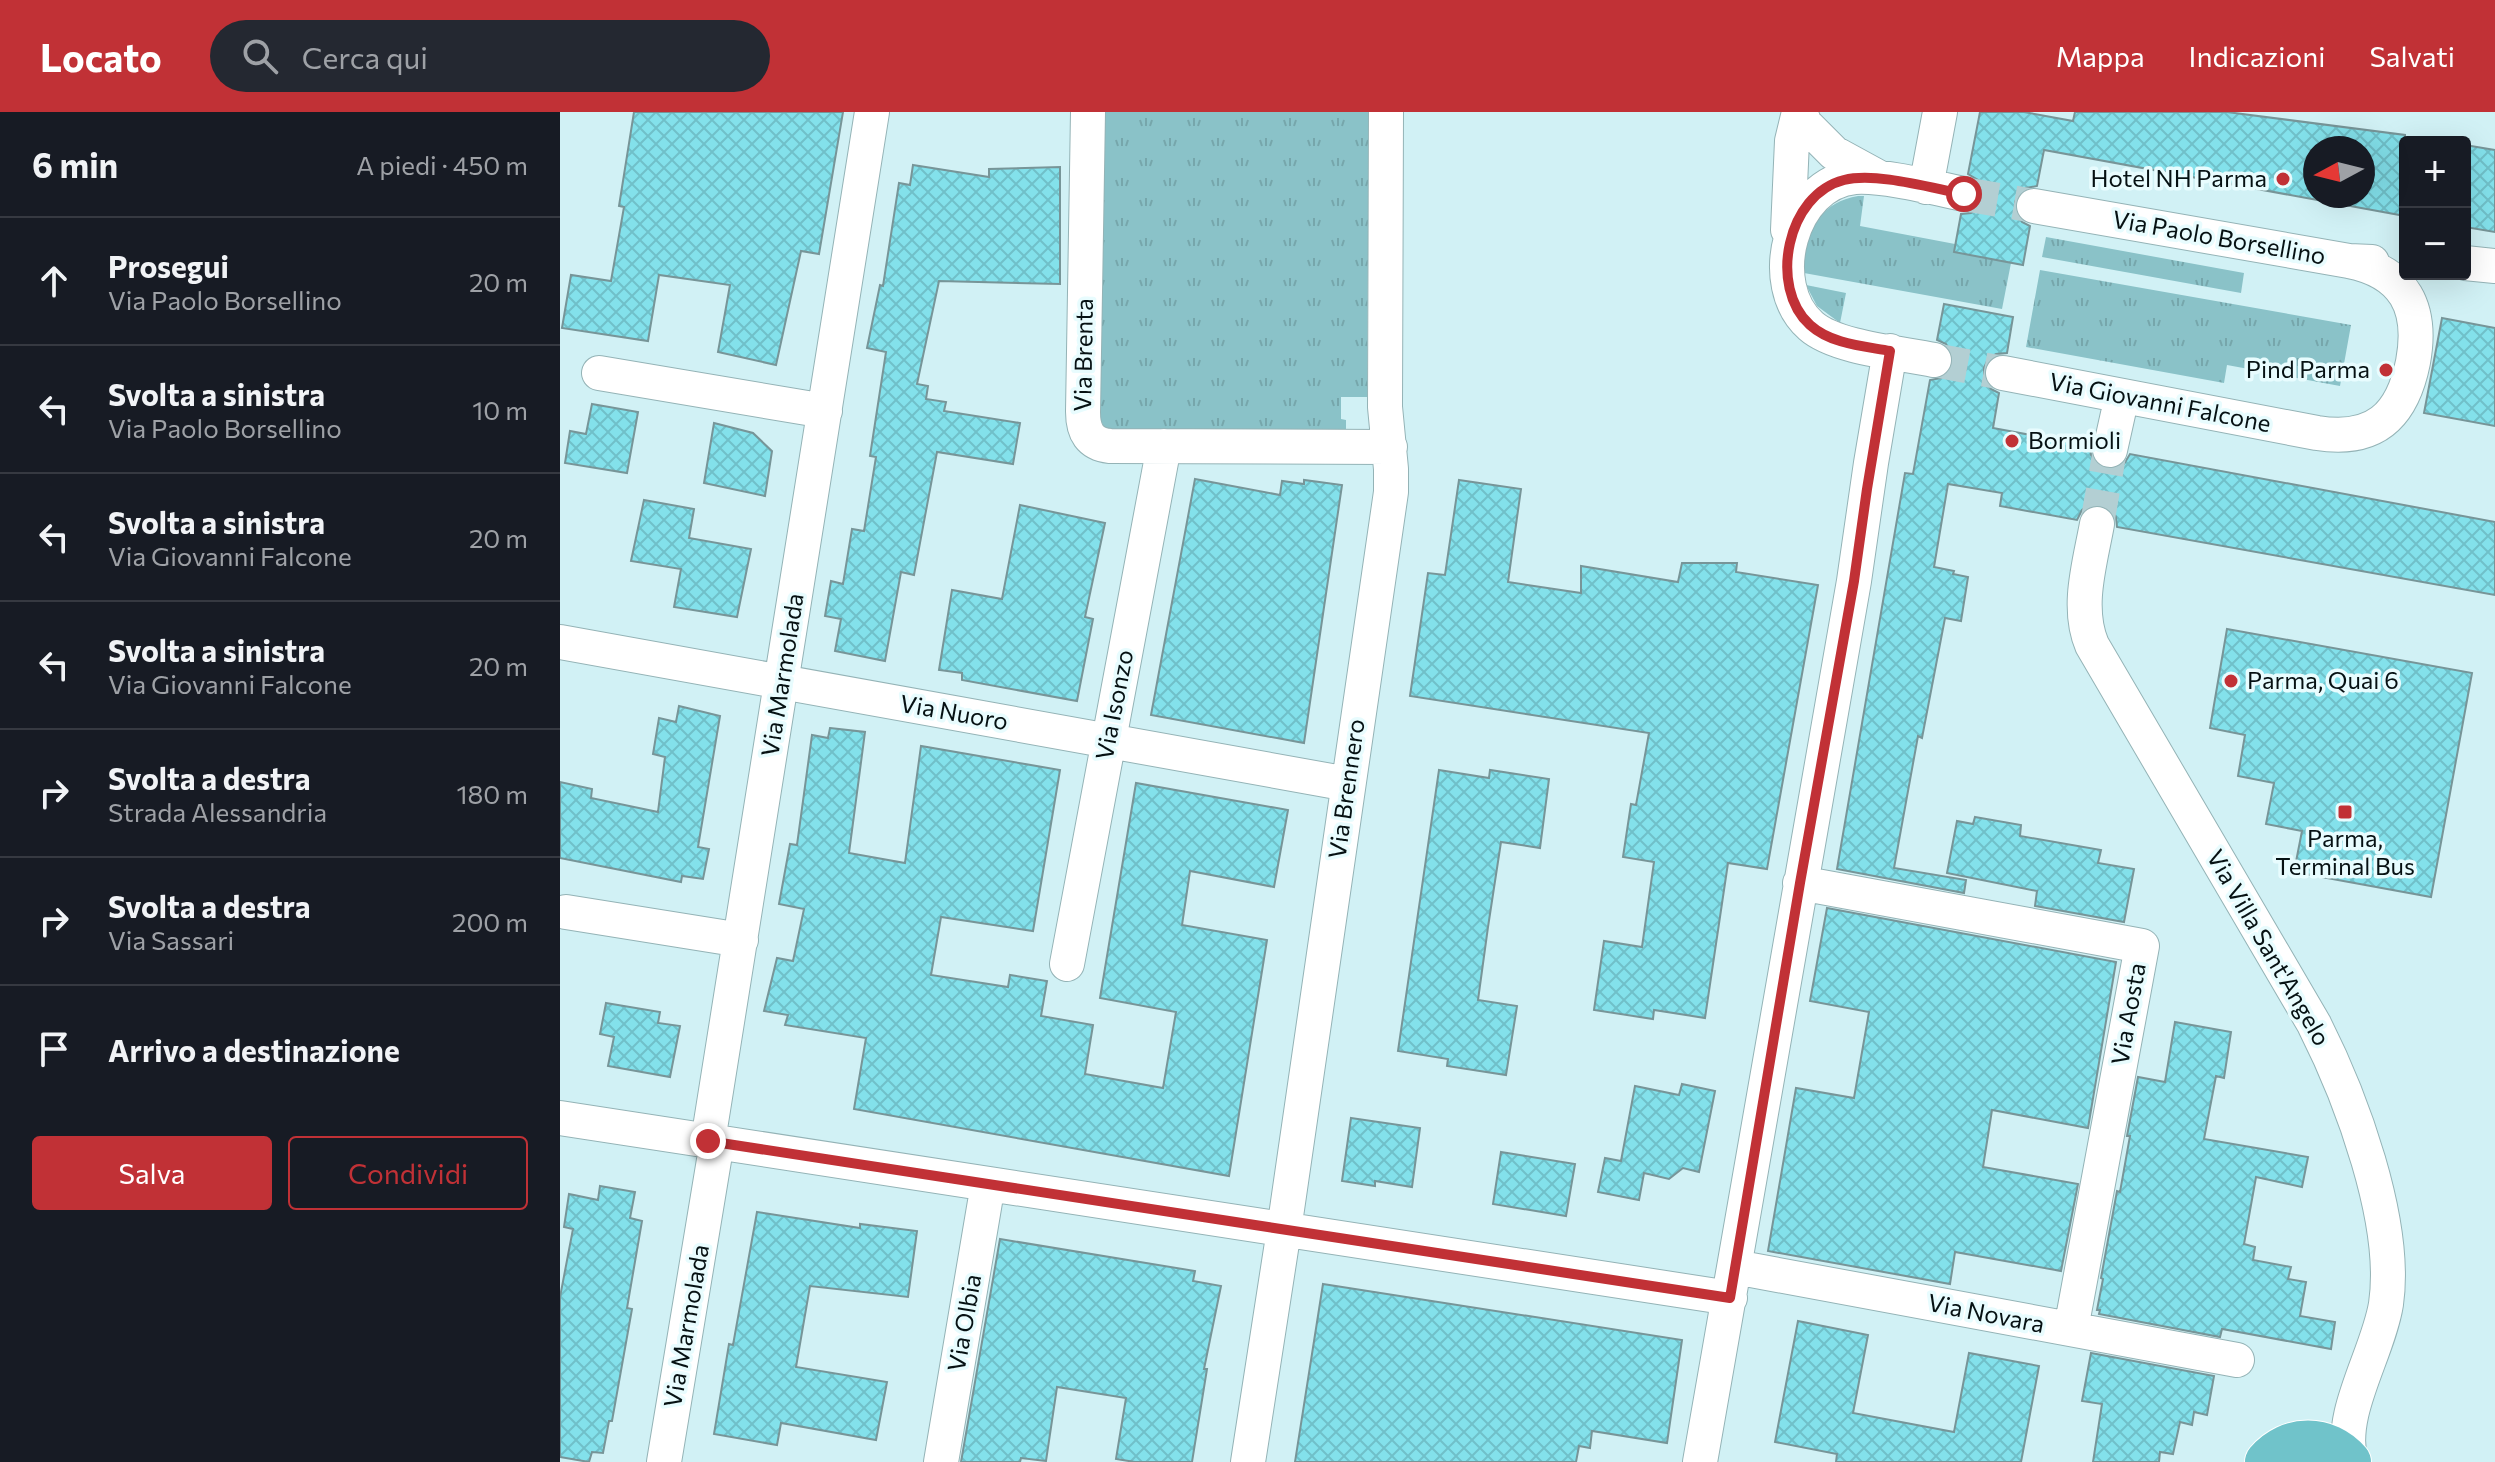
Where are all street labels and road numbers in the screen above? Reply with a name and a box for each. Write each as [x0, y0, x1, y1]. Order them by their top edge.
street label: Via Paolo Borsellino [2110, 204, 2328, 270]
street label: Via Brenta [1067, 298, 1098, 412]
street label: Via Giovanni Falcone [2047, 366, 2273, 437]
street label: Via Marmolada [754, 591, 809, 759]
street label: Via Isonzo [1089, 647, 1138, 762]
street label: Via Nuoro [898, 688, 1011, 735]
street label: Via Brennero [1321, 717, 1370, 861]
street label: Via Villa Sant'Angelo [2201, 844, 2337, 1051]
street label: Via Aosta [2104, 960, 2151, 1067]
street label: Via Marmolada [657, 1242, 714, 1410]
street label: Via Olbia [941, 1272, 986, 1374]
street label: Via Novara [1925, 1287, 2047, 1338]

